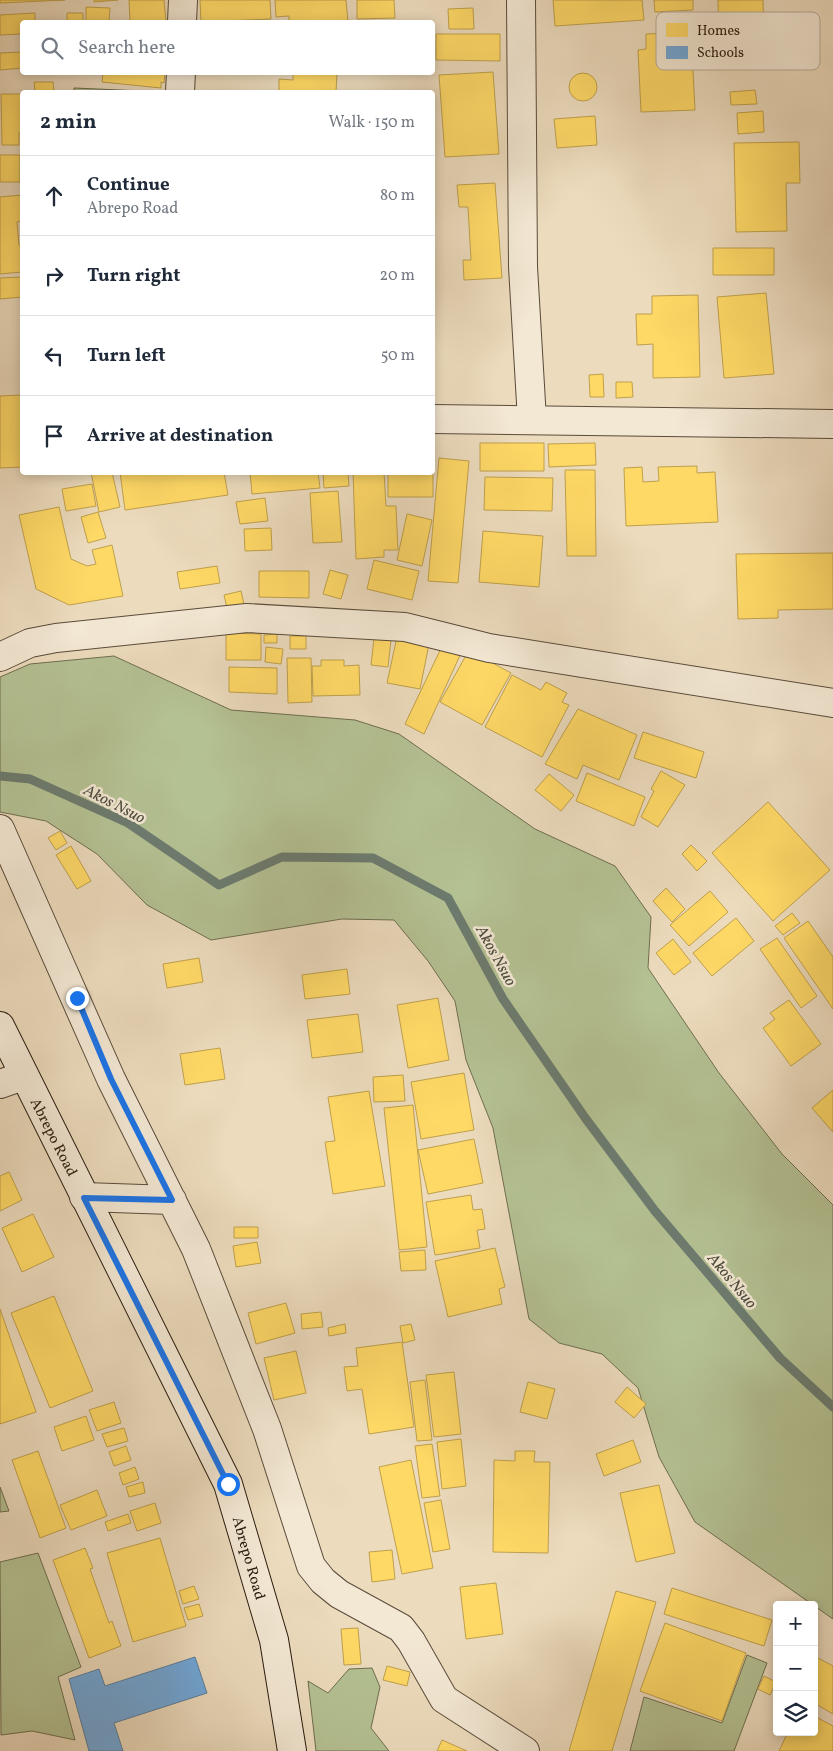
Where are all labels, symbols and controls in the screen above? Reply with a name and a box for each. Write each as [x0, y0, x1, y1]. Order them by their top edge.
legend [656, 12, 820, 70]
search box [20, 20, 435, 75]
text: Homes [697, 22, 740, 41]
icon: search [38, 34, 66, 62]
text: Search here [78, 35, 175, 61]
text: Schools [697, 44, 744, 63]
text: 2 min [40, 108, 97, 137]
text: Walk · 150 m [329, 112, 415, 134]
text: Continue [87, 172, 170, 198]
icon: ahead [40, 182, 68, 210]
text: 80 m [380, 185, 415, 207]
text: Abrepo Road [87, 198, 178, 220]
icon: right [40, 262, 68, 290]
text: Turn right [87, 263, 180, 289]
text: 20 m [380, 265, 415, 287]
icon: left [40, 342, 68, 370]
text: Turn left [87, 343, 166, 369]
text: 50 m [381, 345, 415, 367]
icon: arrive [40, 422, 68, 450]
text: Arrive at destination [87, 423, 273, 449]
water label: Akos Nsuo [79, 779, 149, 830]
water label: Akos Nsuo [469, 921, 521, 991]
route end [66, 987, 89, 1010]
street label: Abrepo Road [24, 1095, 81, 1181]
water label: Akos Nsuo [701, 1248, 762, 1314]
route start [217, 1473, 240, 1496]
street label: Abrepo Road [226, 1514, 269, 1602]
map controls [773, 1601, 818, 1736]
button: + [773, 1601, 818, 1646]
button: − [773, 1646, 818, 1691]
button: layers [773, 1691, 818, 1736]

